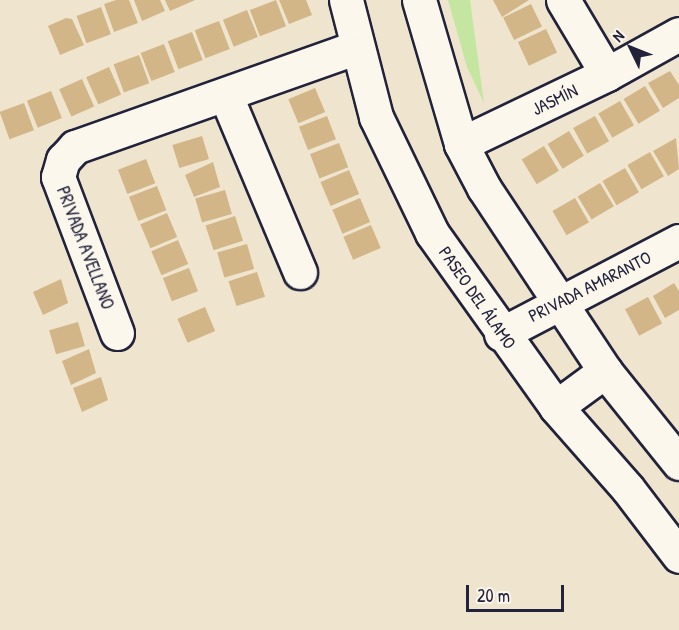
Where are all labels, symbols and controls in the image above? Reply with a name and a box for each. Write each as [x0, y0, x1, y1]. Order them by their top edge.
north arrow [601, 18, 661, 78]
text: N [607, 25, 629, 46]
street label: JASMÍN [529, 80, 581, 120]
street label: PRIVADA AVELLANO [52, 183, 118, 313]
street label: PASEO DEL ÁLAMO [434, 243, 520, 353]
street label: PRIVADA AMARANTO [525, 247, 655, 327]
scale bar [469, 573, 566, 611]
text: 20 m [477, 583, 510, 608]

